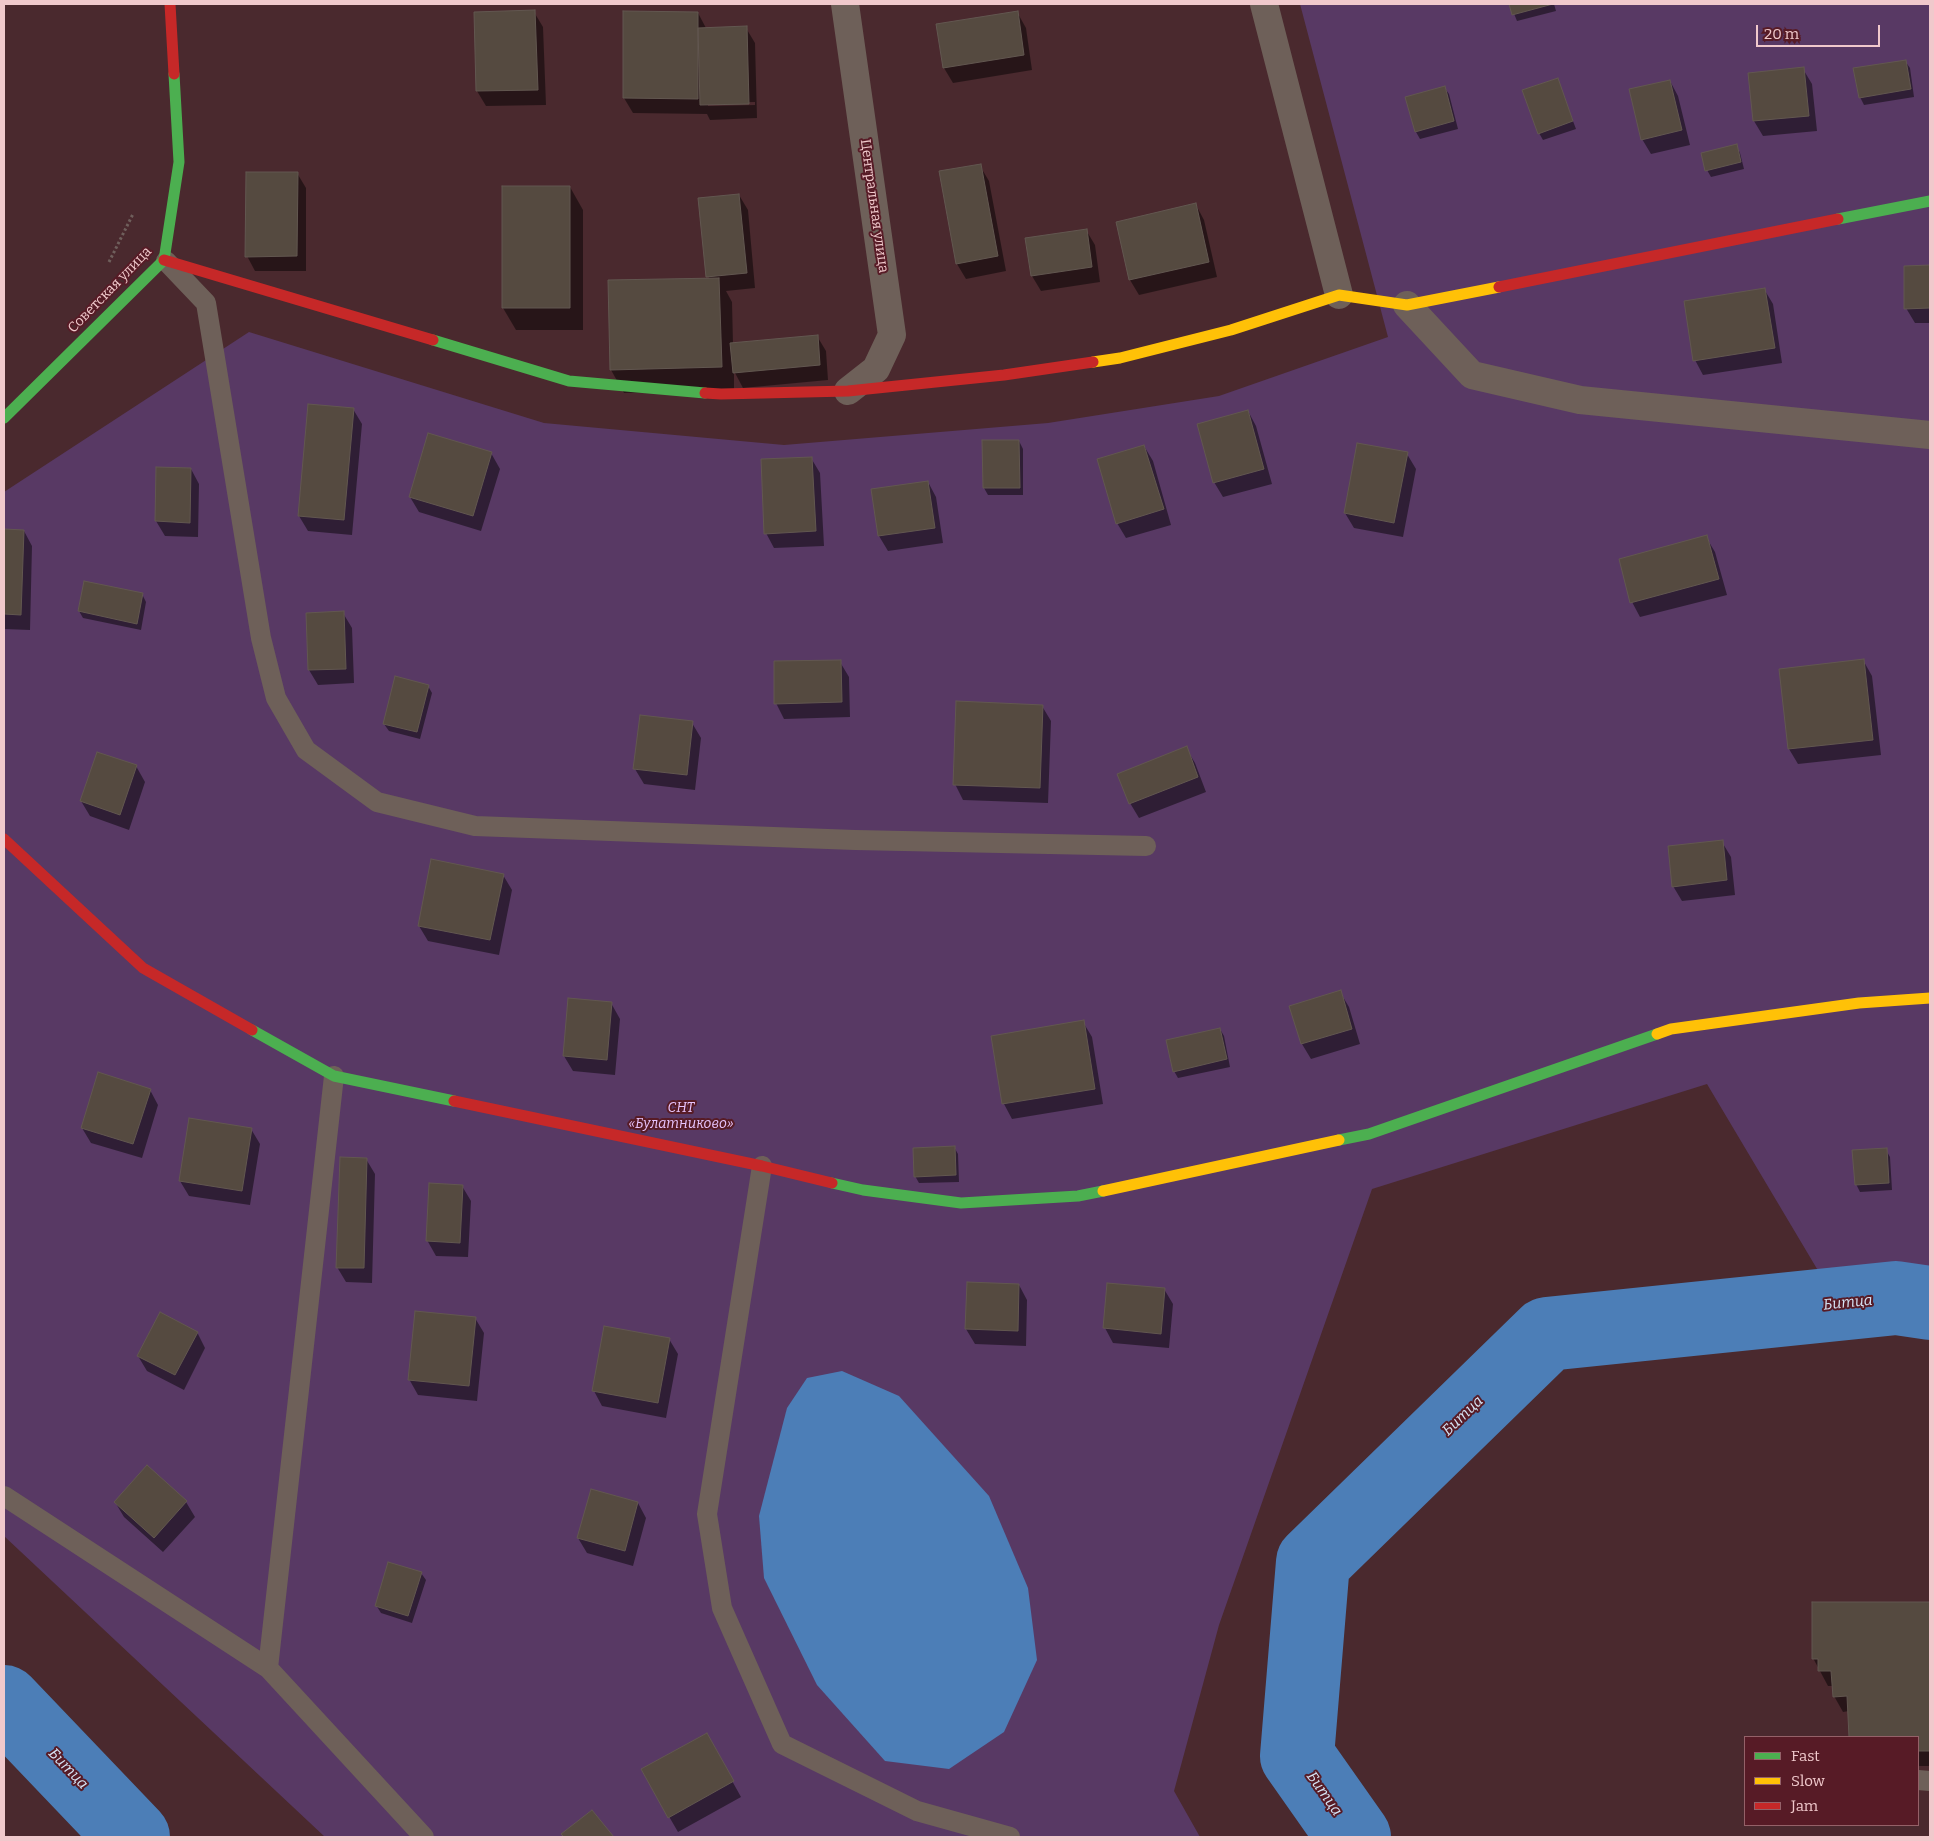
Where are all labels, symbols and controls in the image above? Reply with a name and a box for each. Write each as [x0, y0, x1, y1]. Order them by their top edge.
scale bar [1759, 15, 1883, 47]
text: 20 m [1764, 25, 1799, 43]
street label: Центральная улица [856, 138, 892, 274]
street label: Советская улица [65, 243, 155, 337]
park label: СНТ «Булатниково» [629, 1100, 733, 1132]
water label: Битца [1822, 1291, 1874, 1315]
water label: Битца [1439, 1392, 1487, 1440]
legend [1744, 1736, 1919, 1826]
water label: Битца [44, 1745, 92, 1793]
text: Fast [1791, 1747, 1820, 1765]
water label: Битца [1302, 1769, 1346, 1819]
text: Slow [1791, 1772, 1825, 1790]
text: Jam [1791, 1797, 1818, 1815]

